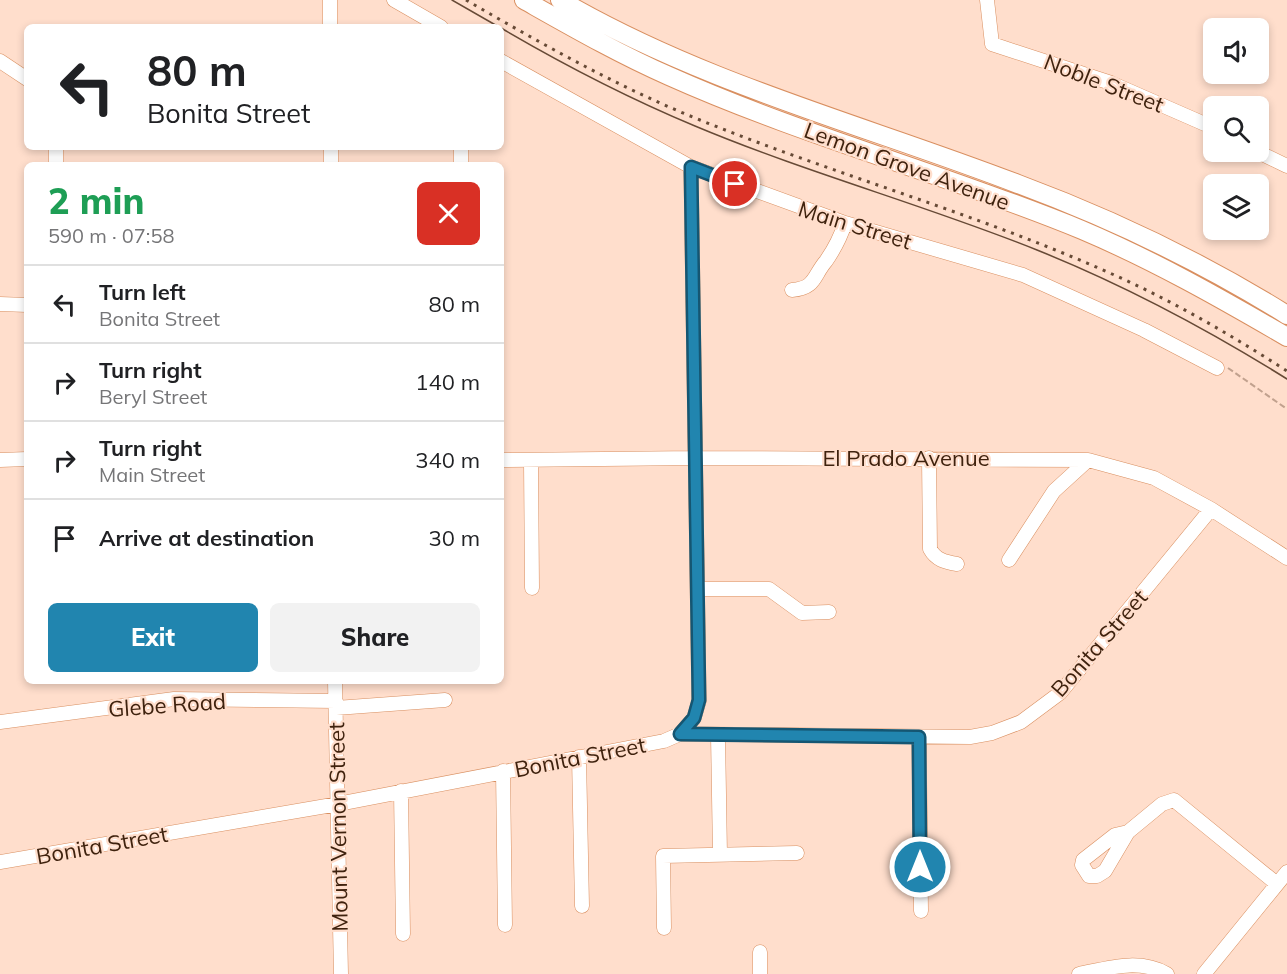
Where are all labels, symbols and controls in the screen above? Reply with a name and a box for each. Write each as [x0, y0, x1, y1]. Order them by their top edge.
map controls [1203, 18, 1269, 240]
button: sound [1203, 18, 1269, 84]
text: 80 m [147, 44, 247, 97]
street label: Noble Street [1040, 47, 1168, 119]
icon: left [48, 48, 126, 126]
text: Bonita Street [147, 96, 310, 130]
button: search [1203, 96, 1269, 162]
street label: Lemon Grove Avenue [800, 116, 1014, 216]
pin [709, 158, 760, 209]
icon: arrive [718, 167, 751, 200]
button: layers [1203, 174, 1269, 240]
text: 2 min [48, 178, 144, 223]
button: close [417, 182, 480, 245]
street label: Main Street [795, 195, 915, 256]
text: 590 m · 07:58 [48, 223, 174, 248]
text: Turn left [99, 278, 186, 306]
icon: left [48, 288, 81, 321]
text: 80 m [429, 290, 480, 318]
text: Bonita Street [99, 306, 220, 331]
text: Turn right [99, 356, 202, 384]
icon: right [48, 366, 81, 399]
text: 140 m [415, 368, 480, 396]
text: Beryl Street [99, 384, 207, 409]
text: Turn right [99, 434, 202, 462]
icon: right [48, 444, 81, 477]
street label: El Prado Avenue [822, 444, 990, 472]
text: 340 m [415, 446, 480, 474]
text: Main Street [99, 462, 205, 487]
icon: arrive [48, 522, 81, 555]
text: Arrive at destination [99, 524, 314, 552]
text: 30 m [429, 524, 480, 552]
street label: Bonita Street [1045, 583, 1153, 702]
button: Exit [48, 603, 258, 672]
button: Share [270, 603, 480, 672]
street label: Glebe Road [107, 687, 227, 723]
street label: Mount Vernon Street [322, 722, 354, 932]
street label: Bonita Street [512, 730, 648, 783]
street label: Bonita Street [34, 820, 170, 870]
position arrow [888, 835, 952, 899]

